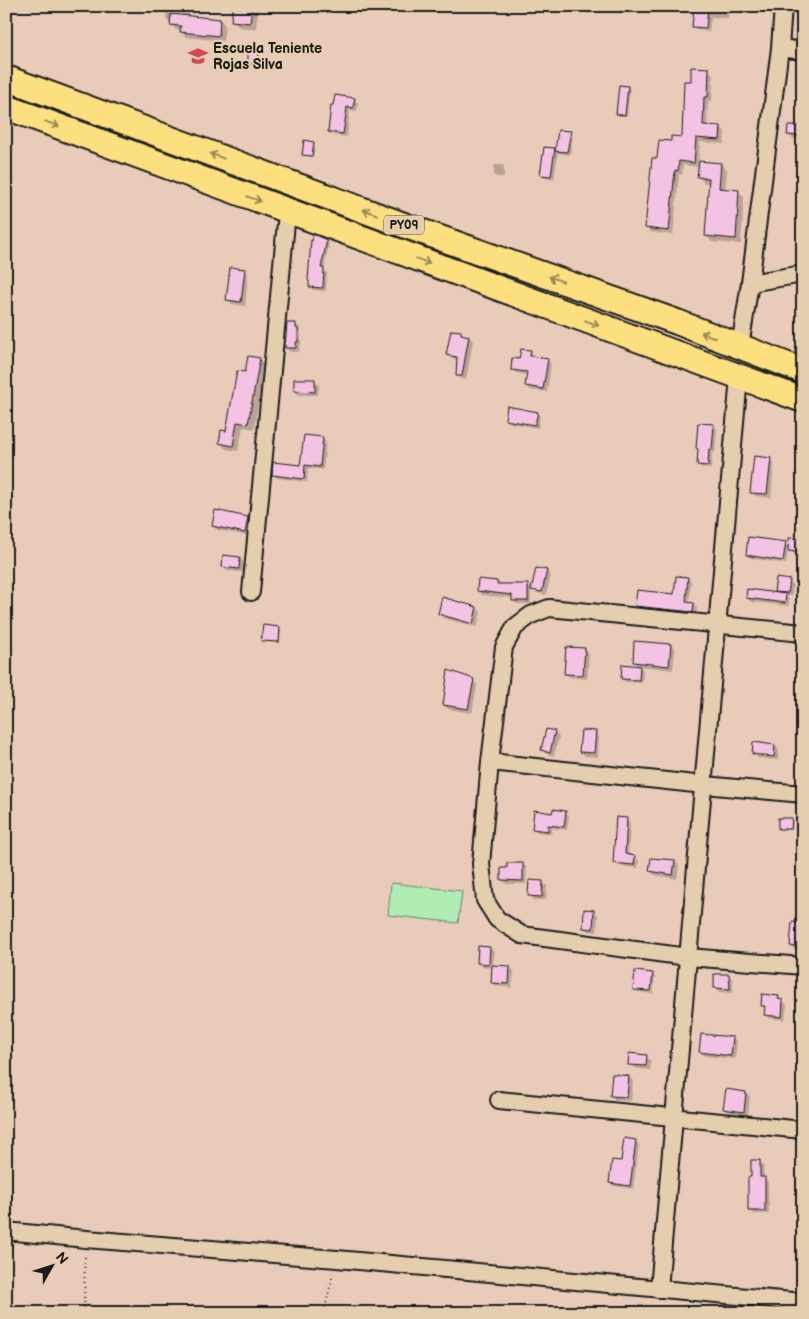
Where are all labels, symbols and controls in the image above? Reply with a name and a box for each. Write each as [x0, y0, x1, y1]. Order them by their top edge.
place label: Escuela Teniente Rojas Silva [213, 40, 322, 73]
school or university icon: Escuela Teniente Rojas Silva [187, 45, 209, 67]
one-way arrow [44, 120, 59, 129]
one-way arrow [210, 151, 225, 160]
one-way arrow [245, 195, 261, 204]
one-way arrow [363, 207, 378, 216]
road number: PY09 [384, 216, 424, 234]
one-way arrow [414, 257, 430, 266]
one-way arrow [548, 274, 564, 283]
one-way arrow [583, 319, 599, 328]
one-way arrow [701, 329, 716, 338]
north arrow [28, 1242, 78, 1292]
text: N [52, 1249, 72, 1268]

